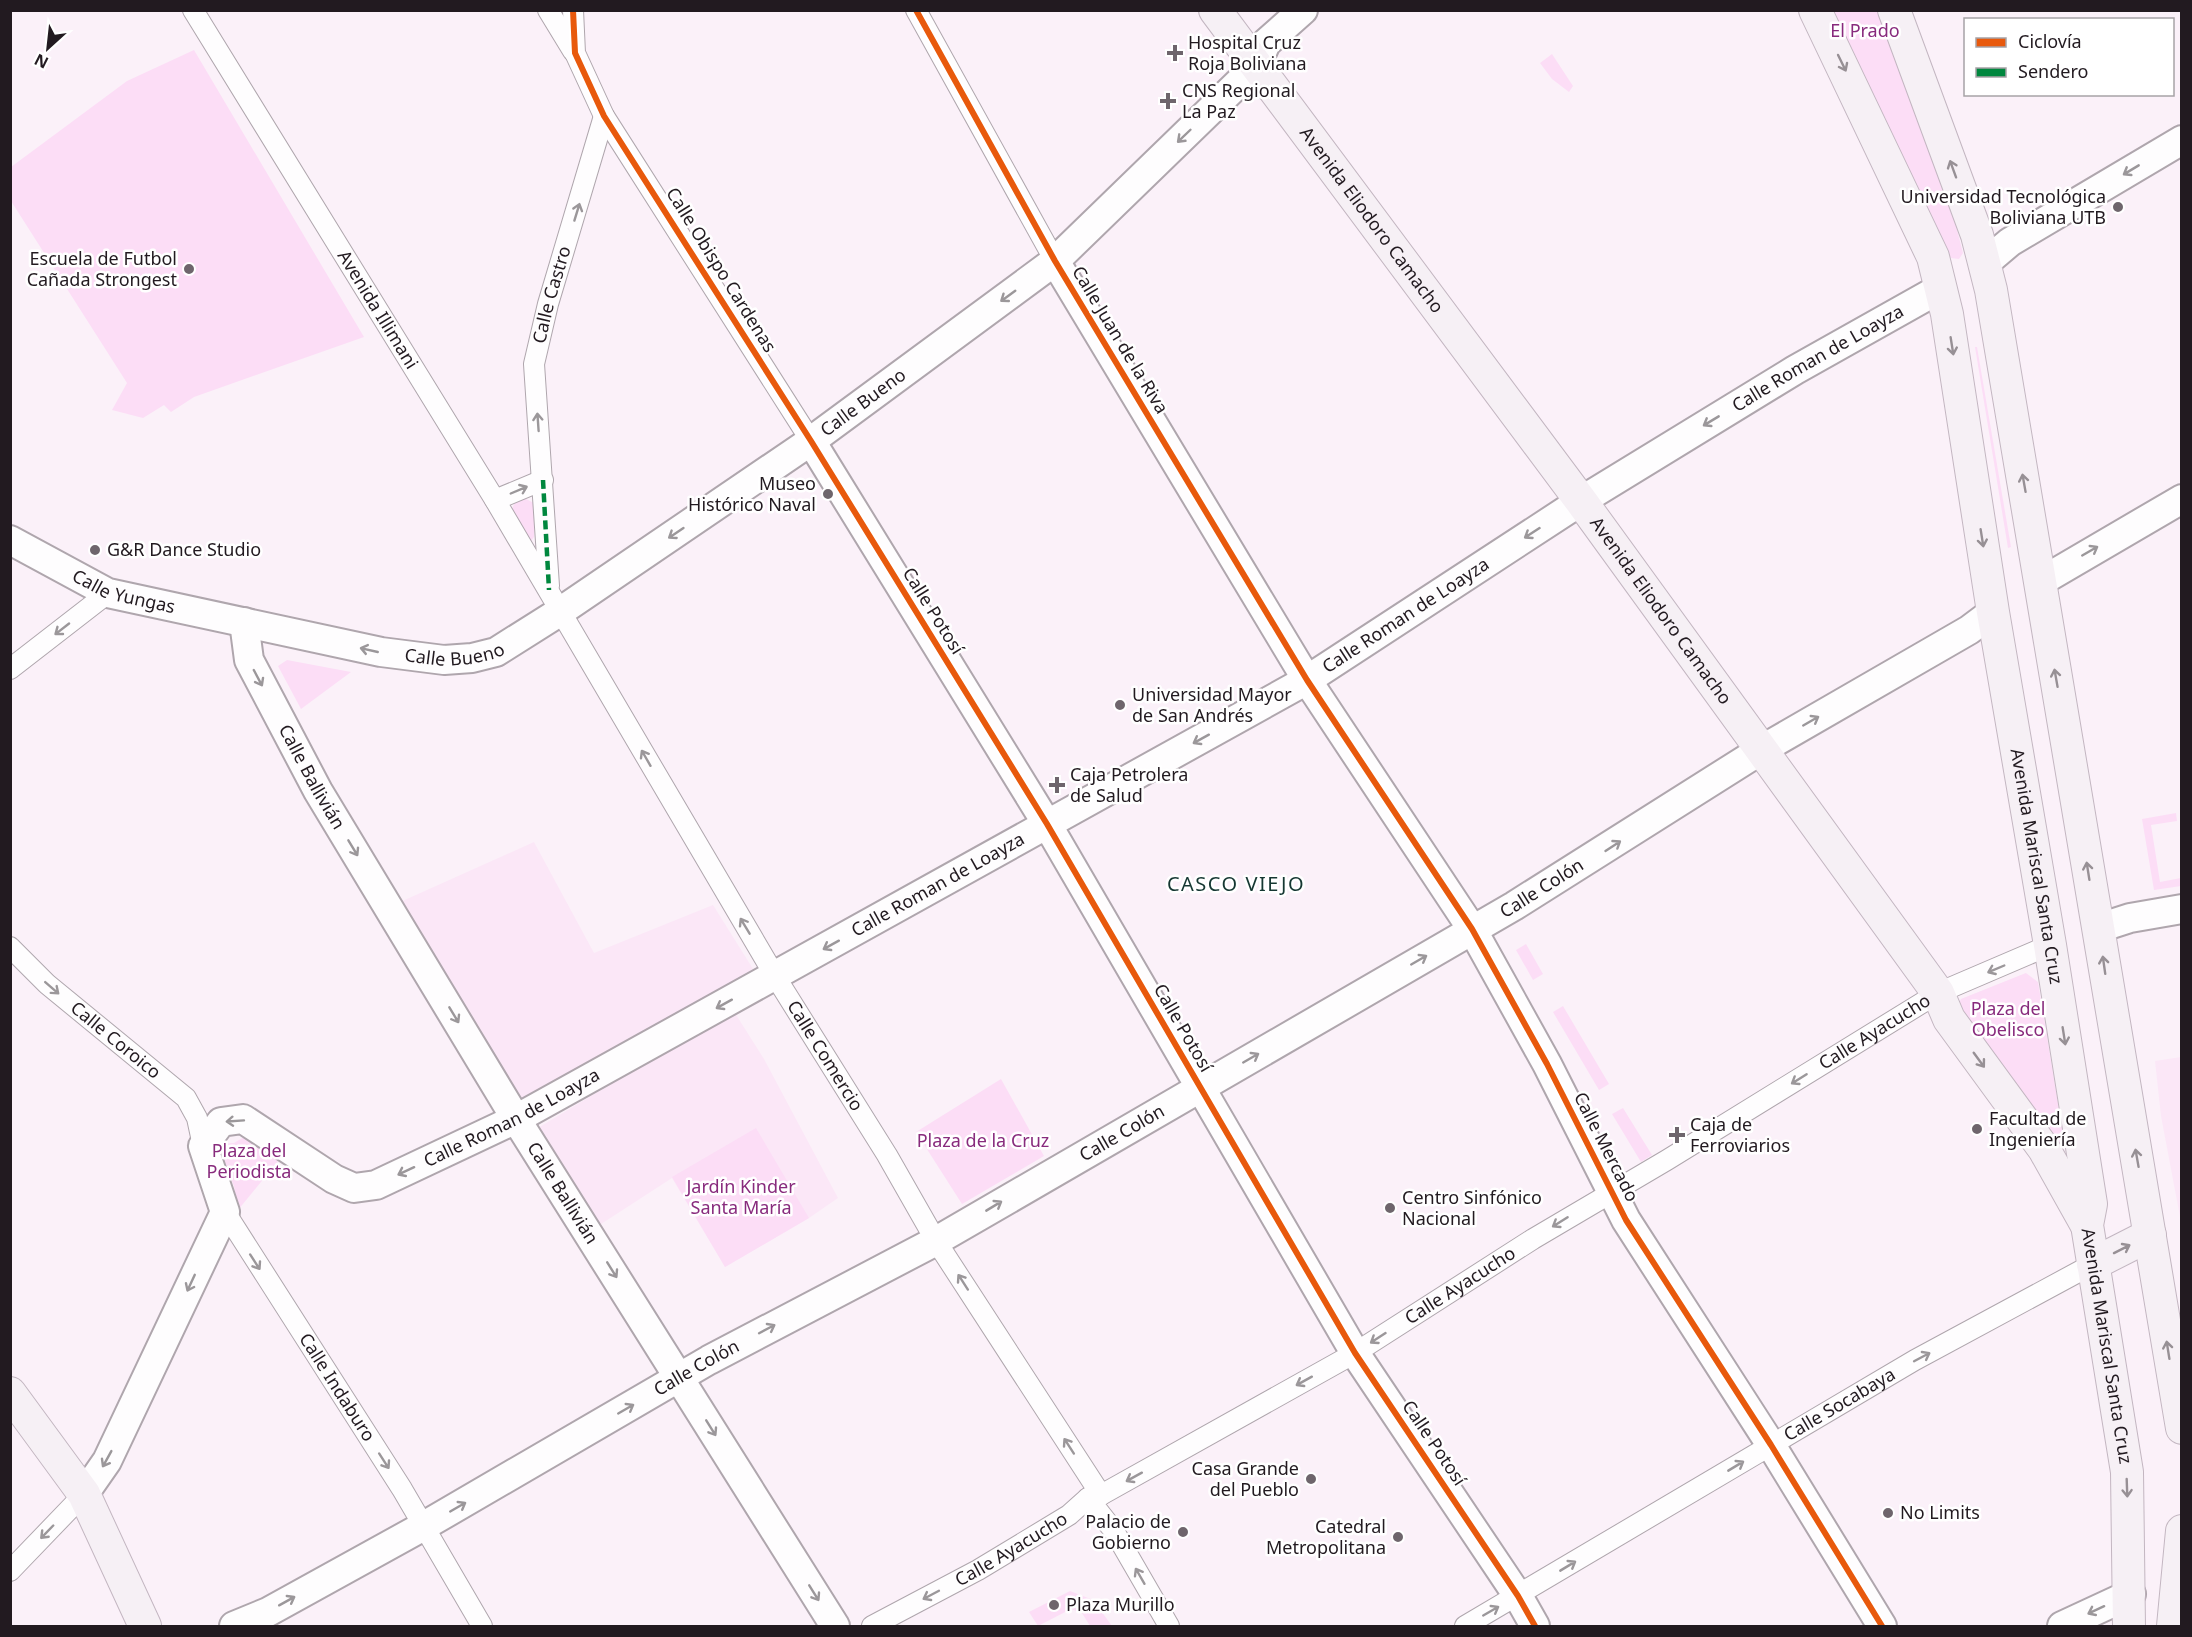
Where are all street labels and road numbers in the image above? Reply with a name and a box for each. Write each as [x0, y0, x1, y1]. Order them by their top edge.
street label: Avenida Eliodoro Camacho [1295, 122, 1450, 317]
street label: Calle Obispo Cardenas [661, 182, 782, 356]
street label: Calle Castro [526, 243, 576, 346]
street label: Avenida Illimani [333, 245, 424, 373]
street label: Calle Juan de la Riva [1067, 261, 1174, 418]
street label: Calle Roman de Loayza [1727, 298, 1908, 417]
street label: Calle Bueno [815, 362, 910, 441]
street label: Avenida Eliodoro Camacho [1585, 511, 1738, 709]
street label: Calle Roman de Loayza [1317, 551, 1493, 678]
street label: Calle Yungas [68, 563, 177, 618]
street label: Calle Potosí [898, 563, 970, 659]
street label: Calle Bueno [403, 637, 509, 671]
street label: Calle Ballivián [274, 720, 351, 833]
street label: Avenida Mariscal Santa Cruz [2006, 747, 2069, 986]
street label: Calle Roman de Loayza [847, 826, 1028, 942]
street label: Calle Colón [1495, 852, 1588, 923]
street label: Calle Potosí [1149, 979, 1219, 1076]
street label: Calle Ayacucho [1814, 988, 1935, 1075]
street label: Calle Coroico [66, 995, 166, 1084]
street label: Calle Comercio [782, 995, 869, 1115]
street label: Calle Roman de Loayza [419, 1062, 603, 1172]
street label: Calle Mercado [1569, 1088, 1645, 1205]
street label: Calle Colón [1075, 1098, 1168, 1166]
street label: Calle Ballivián [522, 1137, 605, 1248]
street label: Avenida Mariscal Santa Cruz [2077, 1226, 2139, 1466]
street label: Calle Ayacucho [1400, 1240, 1520, 1329]
street label: Calle Indaburo [294, 1328, 381, 1446]
street label: Calle Colón [649, 1333, 743, 1401]
street label: Calle Socabaya [1779, 1361, 1899, 1446]
street label: Calle Potosí [1397, 1395, 1472, 1490]
street label: Calle Ayacucho [950, 1506, 1071, 1591]

